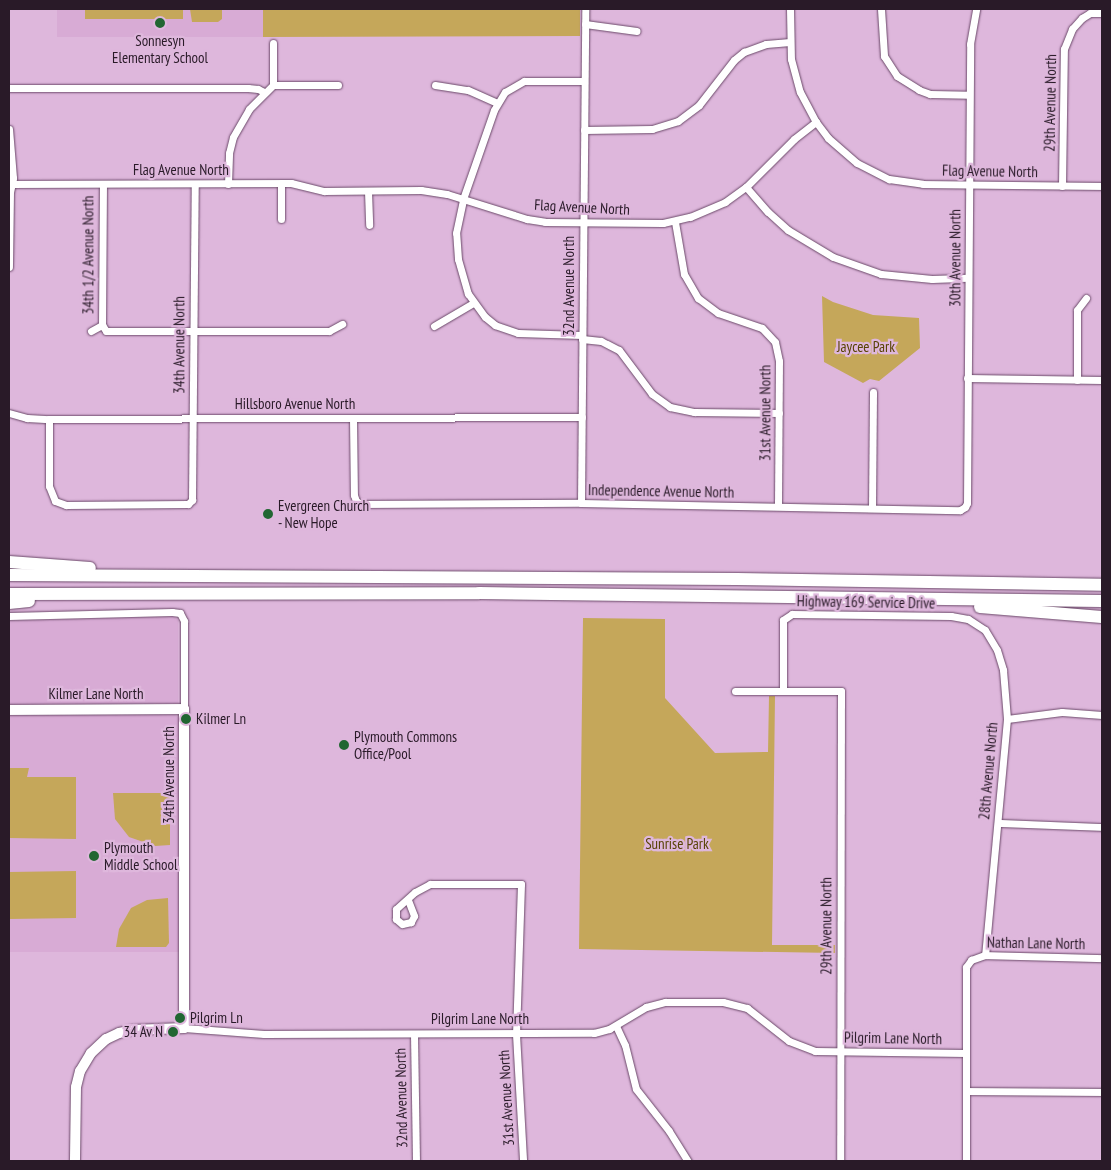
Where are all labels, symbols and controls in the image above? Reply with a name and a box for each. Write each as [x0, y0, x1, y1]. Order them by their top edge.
marker: Sonnesyn Elementary School [154, 17, 166, 29]
place label: Sonnesyn Elementary School [112, 31, 208, 66]
street label: 29th Avenue North [1040, 54, 1060, 152]
street label: Flag Avenue North [133, 161, 229, 179]
street label: Flag Avenue North [942, 161, 1038, 181]
street label: 34th 1/2 Avenue North [79, 195, 97, 315]
street label: Flag Avenue North [533, 195, 631, 219]
street label: 30th Avenue North [946, 209, 964, 307]
street label: 32nd Avenue North [560, 236, 578, 336]
street label: 34th Avenue North [170, 296, 188, 394]
park label: Jaycee Park [837, 338, 895, 356]
street label: 31st Avenue North [756, 365, 774, 461]
street label: Hillsboro Avenue North [235, 395, 355, 413]
street label: Independence Avenue North [588, 481, 734, 501]
place label: Evergreen Church - New Hope [278, 496, 369, 531]
marker: Evergreen Church - New Hope [262, 508, 274, 520]
street label: Highway 169 Service Drive [796, 592, 936, 612]
street label: Kilmer Lane North [48, 685, 144, 703]
place label: Kilmer Ln [196, 710, 246, 728]
marker: Kilmer Ln [180, 713, 192, 725]
street label: 28th Avenue North [975, 721, 1001, 821]
street label: 34th Avenue North [160, 726, 178, 824]
place label: Plymouth Commons Office/Pool [354, 727, 457, 762]
marker: Plymouth Commons Office/Pool [338, 739, 350, 751]
park label: Sunrise Park [645, 835, 709, 853]
place label: Plymouth Middle School [104, 838, 177, 873]
marker: Plymouth Middle School [88, 850, 100, 862]
street label: 29th Avenue North [817, 877, 835, 975]
street label: Nathan Lane North [987, 933, 1085, 953]
place label: Pilgrim Ln [190, 1009, 243, 1027]
street label: Pilgrim Lane North [431, 1010, 529, 1028]
marker: Pilgrim Ln [174, 1012, 186, 1024]
place label: 34 Av N [123, 1023, 163, 1041]
marker: 34 Av N [167, 1026, 179, 1038]
street label: Pilgrim Lane North [844, 1028, 942, 1048]
street label: 32nd Avenue North [391, 1048, 411, 1148]
street label: 31st Avenue North [494, 1049, 518, 1147]

